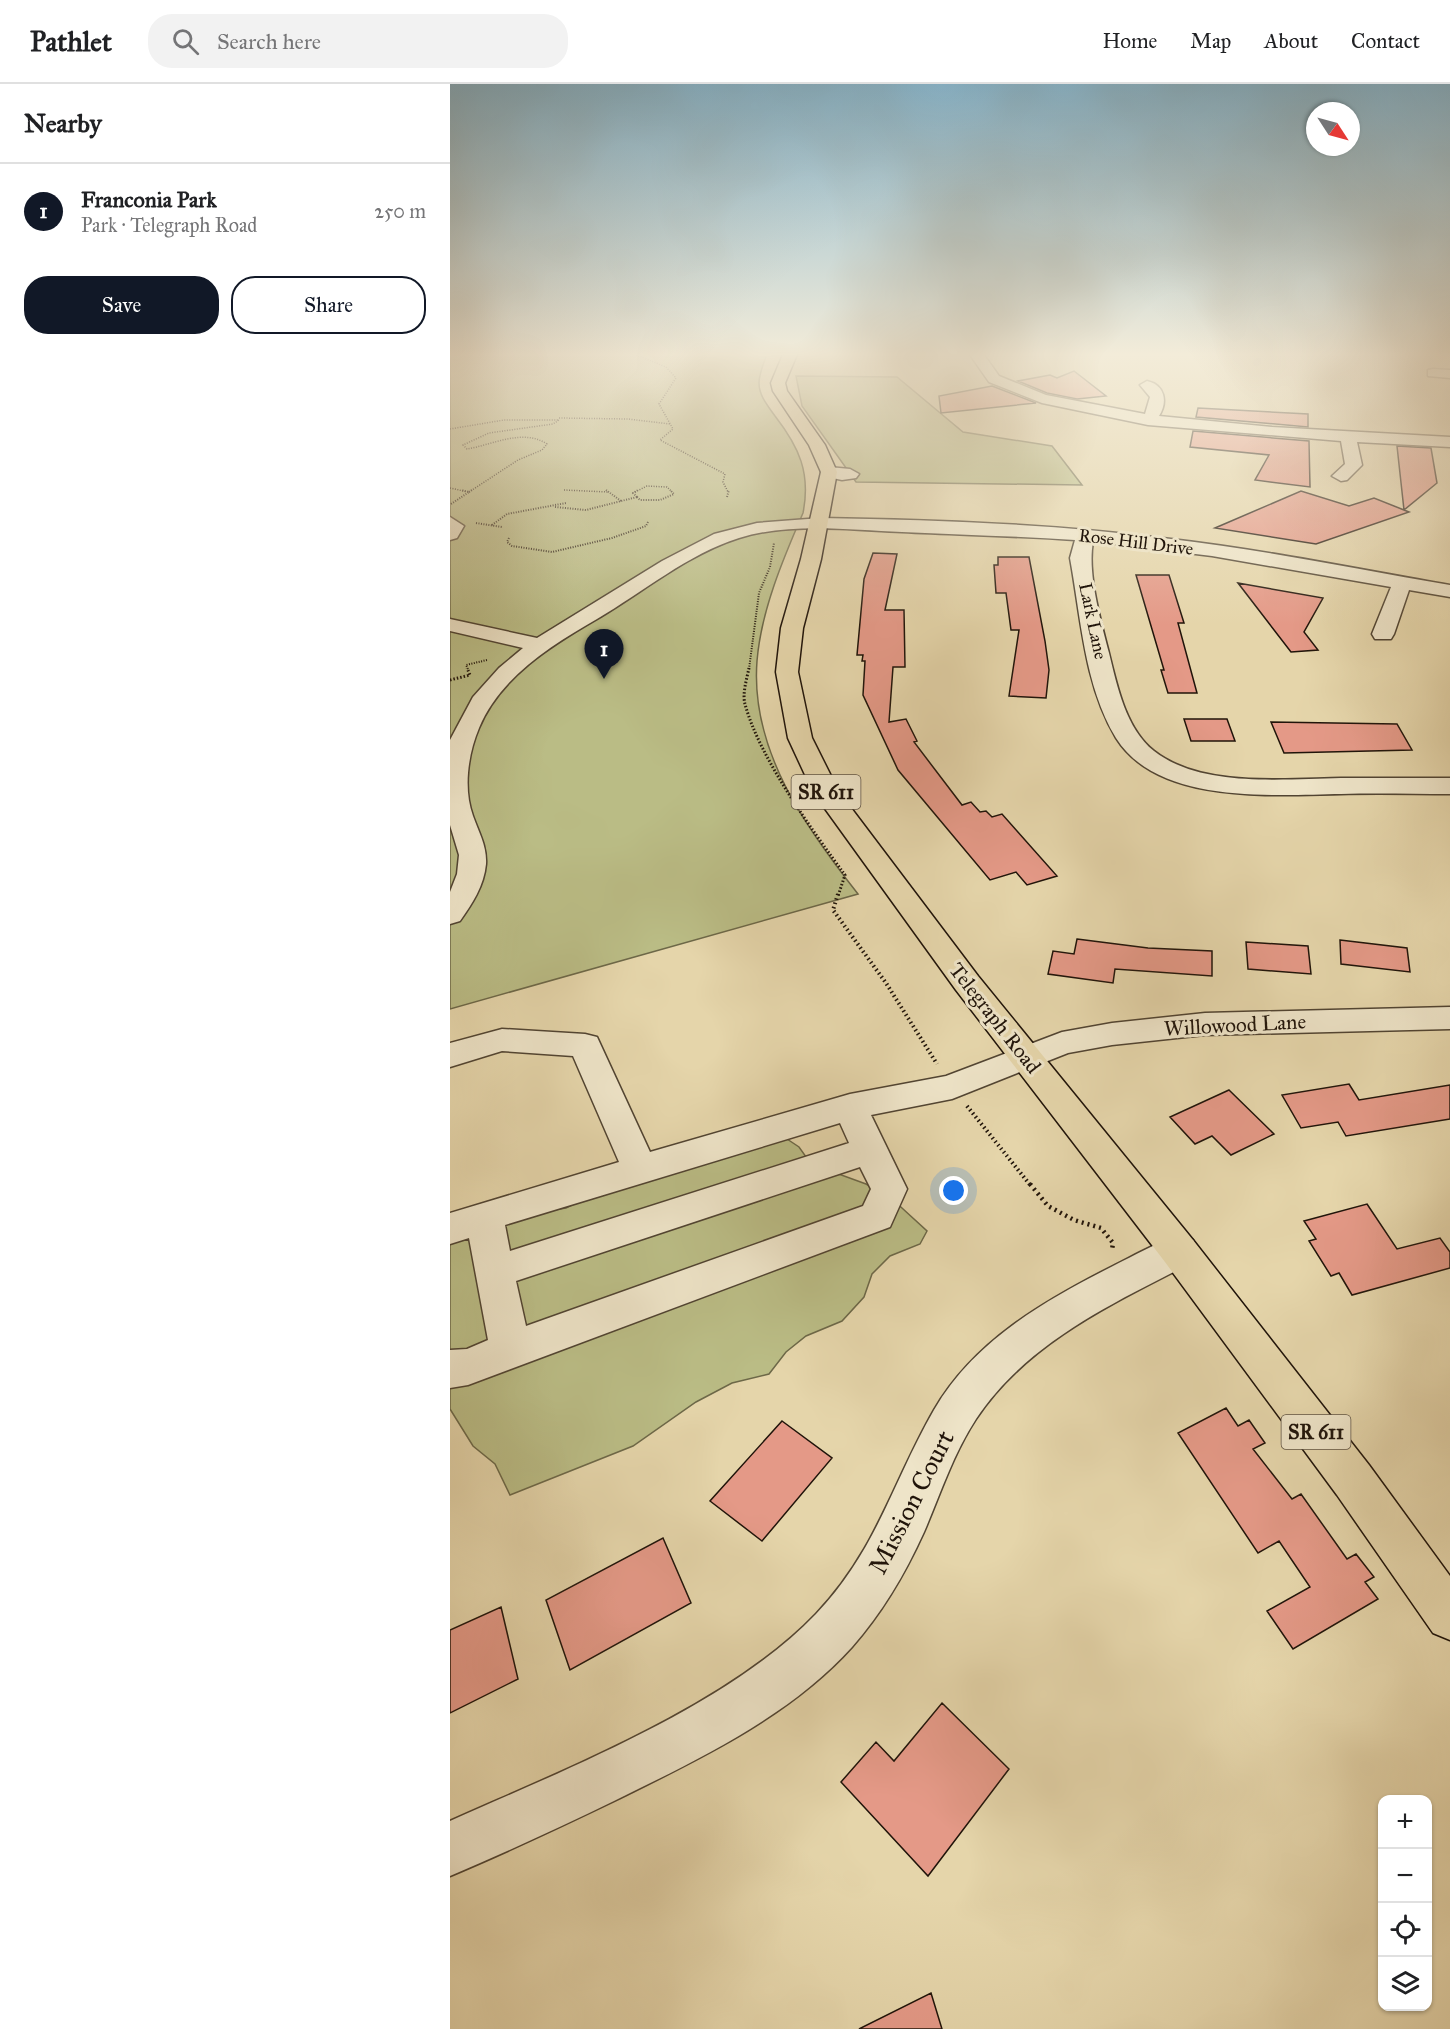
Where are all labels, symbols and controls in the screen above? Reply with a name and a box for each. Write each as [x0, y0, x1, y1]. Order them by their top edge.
search box [148, 14, 568, 68]
text: Pathlet [30, 24, 112, 59]
icon: search [169, 25, 202, 58]
text: Search here [217, 28, 321, 55]
text: Home [1102, 28, 1157, 54]
text: Map [1190, 28, 1231, 54]
text: About [1264, 28, 1318, 54]
text: Contact [1351, 28, 1420, 54]
north arrow [1306, 102, 1360, 156]
text: Nearby [24, 107, 102, 139]
text: Franconia Park [81, 186, 217, 213]
text: 1 [40, 199, 47, 223]
text: 250 m [374, 199, 426, 223]
text: Park · Telegraph Road [81, 213, 257, 237]
button: Save [24, 276, 219, 334]
button: Share [231, 276, 426, 334]
street label: Rose Hill Drive [1077, 524, 1195, 560]
street label: Lark Lane [1074, 581, 1112, 661]
pin: 1 [584, 630, 624, 679]
road number: SR 611 [792, 775, 860, 809]
street label: Telegraph Road [944, 957, 1047, 1079]
street label: Willowood Lane [1163, 1008, 1307, 1042]
your location [939, 1176, 968, 1205]
road number: SR 611 [1282, 1415, 1350, 1449]
street label: Mission Court [861, 1425, 961, 1579]
map controls [1378, 1795, 1432, 2011]
button: + [1378, 1795, 1432, 1849]
button: − [1378, 1849, 1432, 1903]
button: locate [1378, 1903, 1432, 1957]
button: layers [1378, 1957, 1432, 2011]

